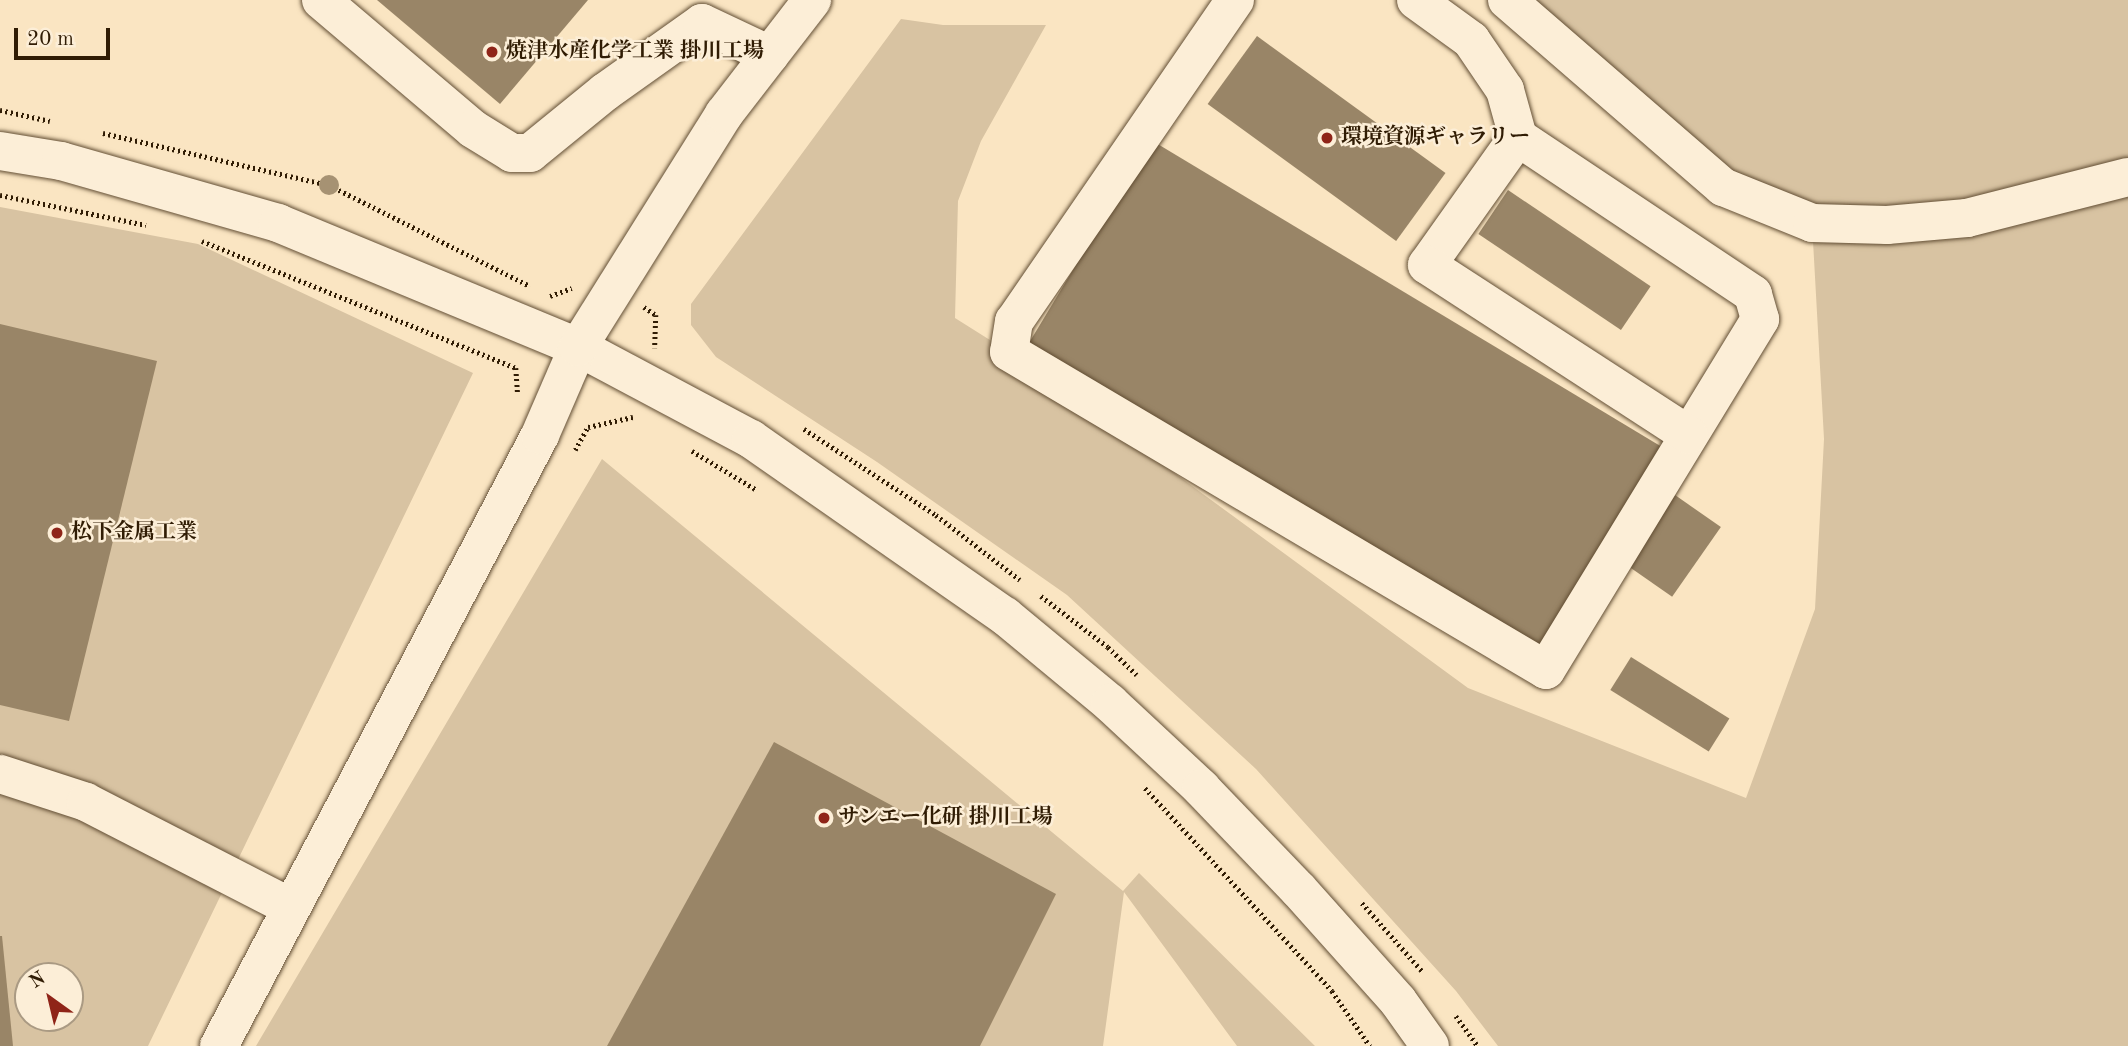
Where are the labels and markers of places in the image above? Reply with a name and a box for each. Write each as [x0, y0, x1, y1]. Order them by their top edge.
place label: 焼津水産化学工業 掛川工場 [506, 39, 764, 65]
marker: 焼津水産化学工業 掛川工場 [484, 44, 500, 60]
place label: 環境資源ギャラリー [1341, 125, 1530, 151]
marker: 環境資源ギャラリー [1319, 130, 1335, 146]
place label: 松下金属工業 [71, 520, 197, 546]
marker: 松下金属工業 [49, 525, 65, 541]
place label: サンエー化研 掛川工場 [838, 805, 1054, 831]
marker: サンエー化研 掛川工場 [816, 810, 832, 826]

